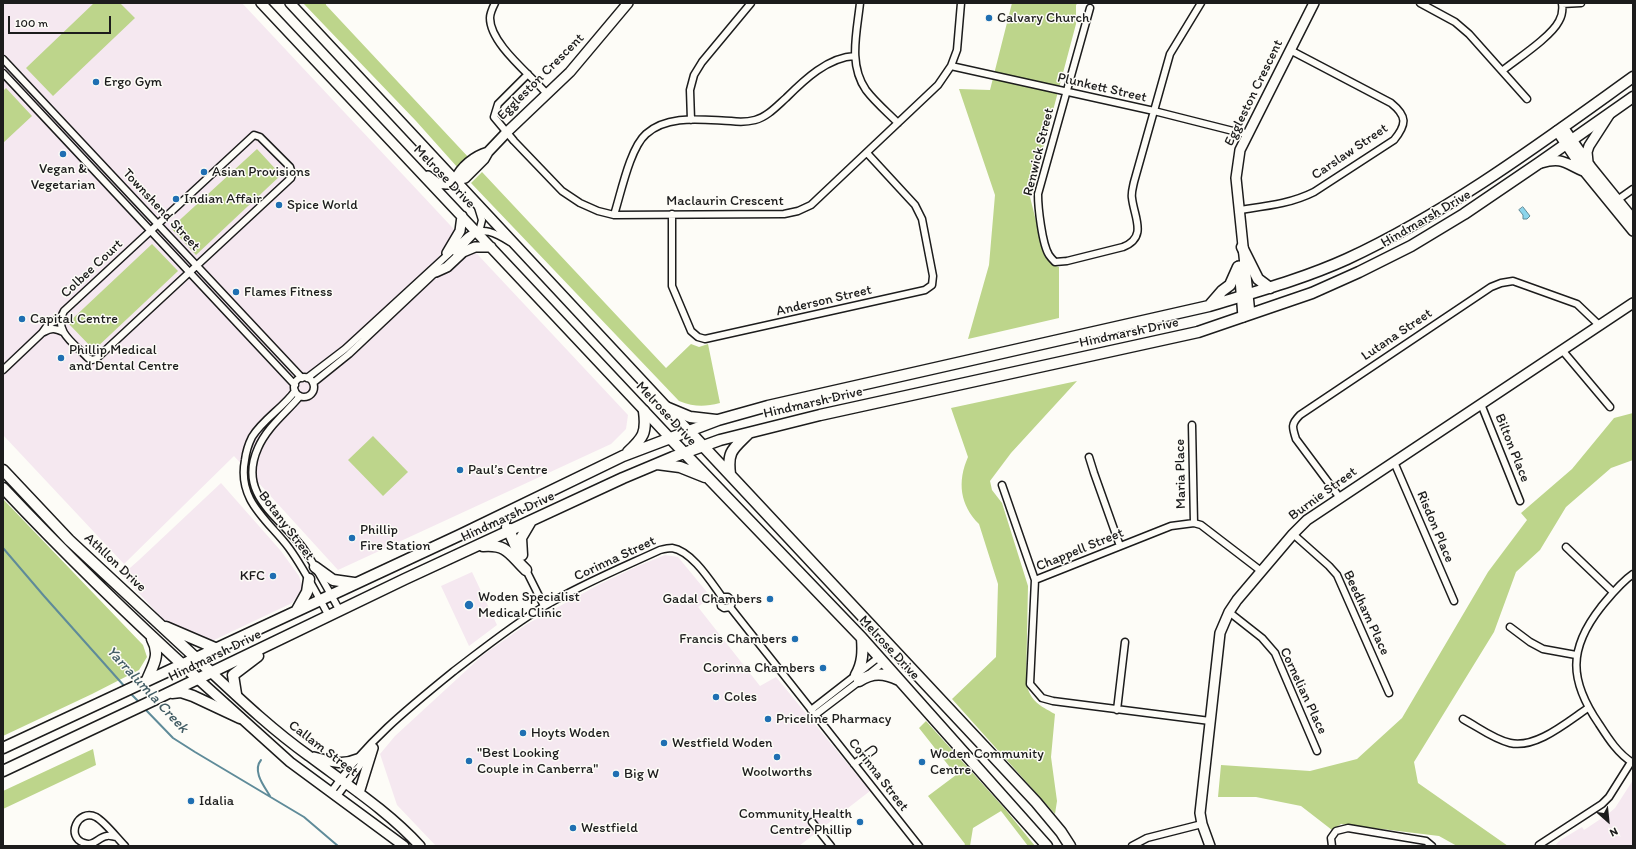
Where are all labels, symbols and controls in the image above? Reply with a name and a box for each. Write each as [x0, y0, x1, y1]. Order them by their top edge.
scale bar [10, 8, 113, 34]
place label: Calvary Church [997, 10, 1090, 26]
marker: Calvary Church [984, 13, 994, 23]
text: 100 m [15, 16, 48, 30]
street label: Eggleston Crescent [494, 30, 588, 124]
street label: Eggleston Crescent [1221, 37, 1287, 149]
street label: Plunkett Street [1056, 70, 1148, 106]
place label: Ergo Gym [104, 74, 162, 90]
marker: Ergo Gym [91, 77, 101, 87]
street label: Renwick Street [1020, 106, 1058, 198]
street label: Carslaw Street [1309, 120, 1391, 184]
street label: Melrose Drive [410, 142, 478, 212]
marker: Vegan & Vegetarian [58, 149, 68, 159]
place label: Vegan & Vegetarian [31, 161, 95, 194]
place label: Asian Provisions [212, 164, 310, 180]
street label: Townshend Street [119, 165, 203, 255]
marker: Asian Provisions [199, 167, 209, 177]
street label: Hindmarsh Drive [1378, 186, 1474, 252]
place label: Indian Affair [184, 191, 262, 207]
street label: Maclaurin Crescent [666, 193, 784, 209]
marker: Indian Affair [171, 194, 181, 204]
place label: Spice World [287, 197, 358, 213]
marker: Spice World [274, 200, 284, 210]
street label: Colbee Court [58, 236, 126, 302]
street label: Anderson Street [775, 282, 873, 320]
place label: Flames Fitness [244, 284, 332, 300]
marker: Flames Fitness [231, 287, 241, 297]
street label: Lutana Street [1358, 305, 1436, 365]
place label: Capital Centre [30, 311, 118, 327]
marker: Capital Centre [17, 314, 27, 324]
street label: Hindmarsh Drive [1078, 314, 1180, 352]
place label: Phillip Medical and Dental Centre [69, 342, 179, 374]
marker: Phillip Medical and Dental Centre [56, 353, 66, 363]
street label: Melrose Drive [632, 378, 700, 450]
street label: Hindmarsh Drive [762, 383, 864, 423]
street label: Bilton Place [1491, 411, 1533, 485]
street label: Maria Place [1172, 439, 1190, 509]
place label: Paul’s Centre [468, 462, 548, 478]
street label: Burnie Street [1286, 464, 1360, 524]
marker: Paul’s Centre [455, 465, 465, 475]
street label: Botany Street [254, 488, 318, 564]
street label: Hindmarsh Drive [459, 488, 557, 546]
street label: Risdon Place [1412, 489, 1458, 565]
place label: Phillip Fire Station [360, 522, 430, 554]
street label: Chappell Street [1034, 525, 1126, 575]
street label: Athllon Drive [81, 530, 149, 596]
marker: Phillip Fire Station [347, 533, 357, 543]
street label: Corinna Street [572, 533, 658, 585]
place label: KFC [240, 568, 265, 584]
street label: Beedham Place [1339, 568, 1393, 658]
marker: KFC [268, 571, 278, 581]
place label: Woden Specialist Medical Clinic [478, 589, 580, 622]
place label: Gadal Chambers [662, 591, 762, 607]
marker: Gadal Chambers [765, 594, 775, 604]
marker: Woden Specialist Medical Clinic [463, 599, 475, 611]
street label: Melrose Drive [855, 612, 923, 684]
street label: Hindmarsh Drive [166, 626, 264, 686]
place label: Francis Chambers [679, 631, 787, 647]
marker: Francis Chambers [790, 634, 800, 644]
water label: Yarralumla Creek [102, 643, 192, 737]
street label: Cornelian Place [1276, 645, 1330, 737]
place label: Corinna Chambers [703, 660, 815, 676]
marker: Corinna Chambers [818, 663, 828, 673]
place label: Coles [724, 689, 757, 705]
marker: Coles [711, 692, 721, 702]
place label: Priceline Pharmacy [776, 711, 891, 727]
marker: Priceline Pharmacy [763, 714, 773, 724]
street label: Callam Street [285, 717, 361, 781]
place label: Hoyts Woden [531, 725, 610, 741]
marker: Hoyts Woden [518, 728, 528, 738]
place label: Westfield Woden [672, 735, 773, 751]
street label: Corinna Street [844, 735, 912, 815]
marker: Westfield Woden [659, 738, 669, 748]
place label: "Best Looking Couple in Canberra" [477, 745, 598, 778]
place label: Woden Community Centre [930, 746, 1044, 778]
marker: Woolworths [772, 752, 782, 762]
marker: "Best Looking Couple in Canberra" [464, 756, 474, 766]
marker: Woden Community Centre [917, 757, 927, 767]
place label: Woolworths [742, 764, 812, 780]
place label: Big W [624, 766, 659, 782]
marker: Big W [611, 769, 621, 779]
place label: Idalia [199, 793, 234, 809]
marker: Idalia [186, 796, 196, 806]
north arrow [1588, 801, 1628, 841]
place label: Community Health Centre Phillip [739, 806, 852, 838]
marker: Community Health Centre Phillip [855, 817, 865, 827]
place label: Westfield [581, 820, 638, 836]
marker: Westfield [568, 823, 578, 833]
text: N [1607, 825, 1620, 840]

